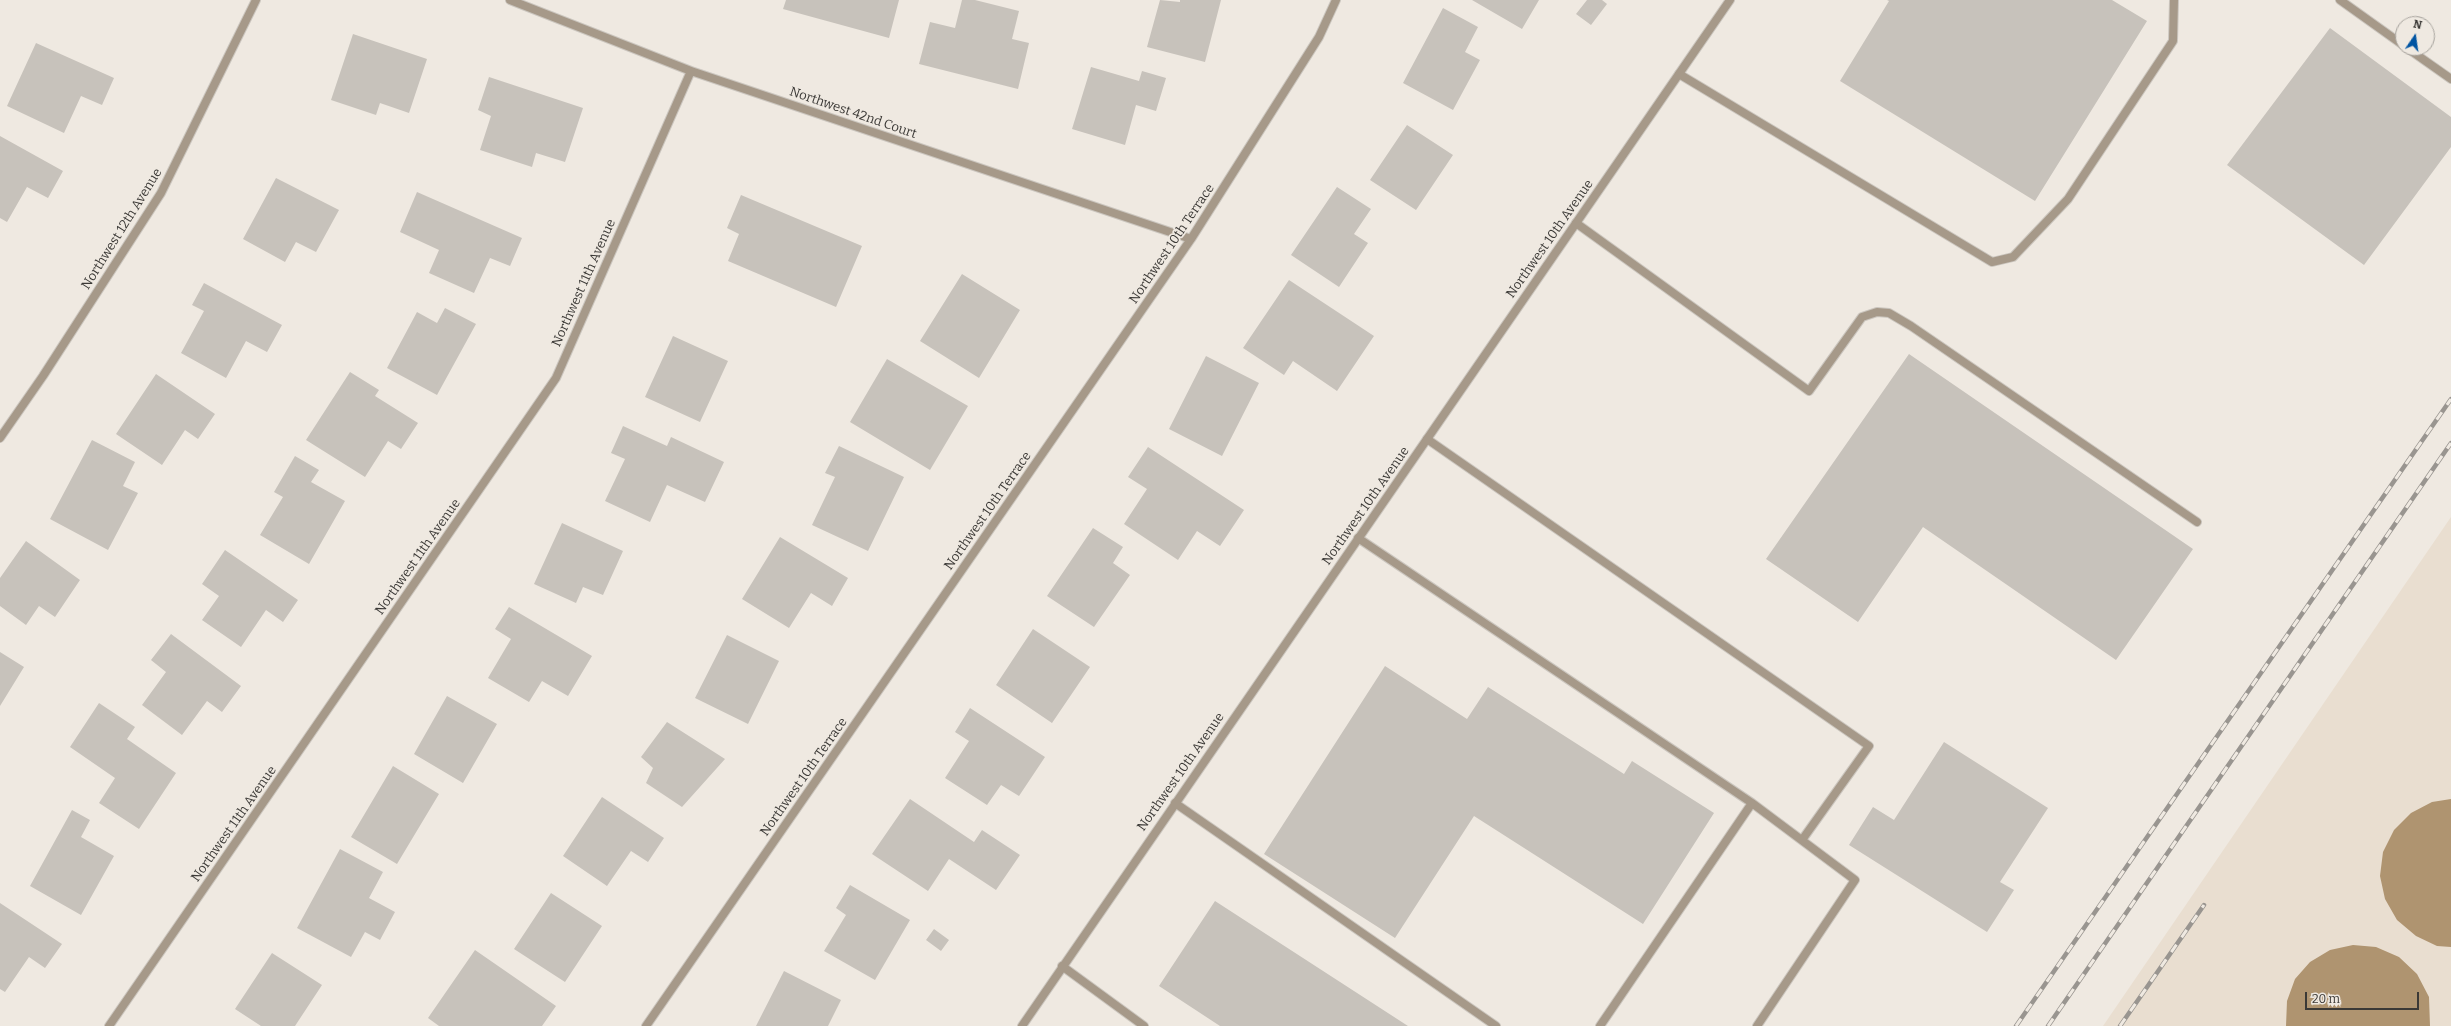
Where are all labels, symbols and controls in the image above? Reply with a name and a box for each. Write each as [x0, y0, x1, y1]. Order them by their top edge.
north arrow [2395, 16, 2435, 56]
text: N [2412, 18, 2423, 32]
street label: Northwest 42nd Court [787, 84, 919, 142]
street label: Northwest 12th Avenue [78, 166, 166, 292]
street label: Northwest 10th Avenue [1503, 177, 1597, 301]
street label: Northwest 10th Terrace [1126, 181, 1218, 307]
street label: Northwest 11th Avenue [549, 217, 619, 349]
street label: Northwest 10th Avenue [1319, 444, 1413, 568]
street label: Northwest 10th Terrace [941, 449, 1035, 573]
street label: Northwest 11th Avenue [372, 496, 464, 618]
street label: Northwest 10th Avenue [1134, 710, 1228, 834]
street label: Northwest 10th Terrace [757, 715, 851, 839]
street label: Northwest 11th Avenue [188, 763, 280, 885]
scale bar [2307, 984, 2421, 1010]
text: 20 m [2312, 992, 2340, 1006]

